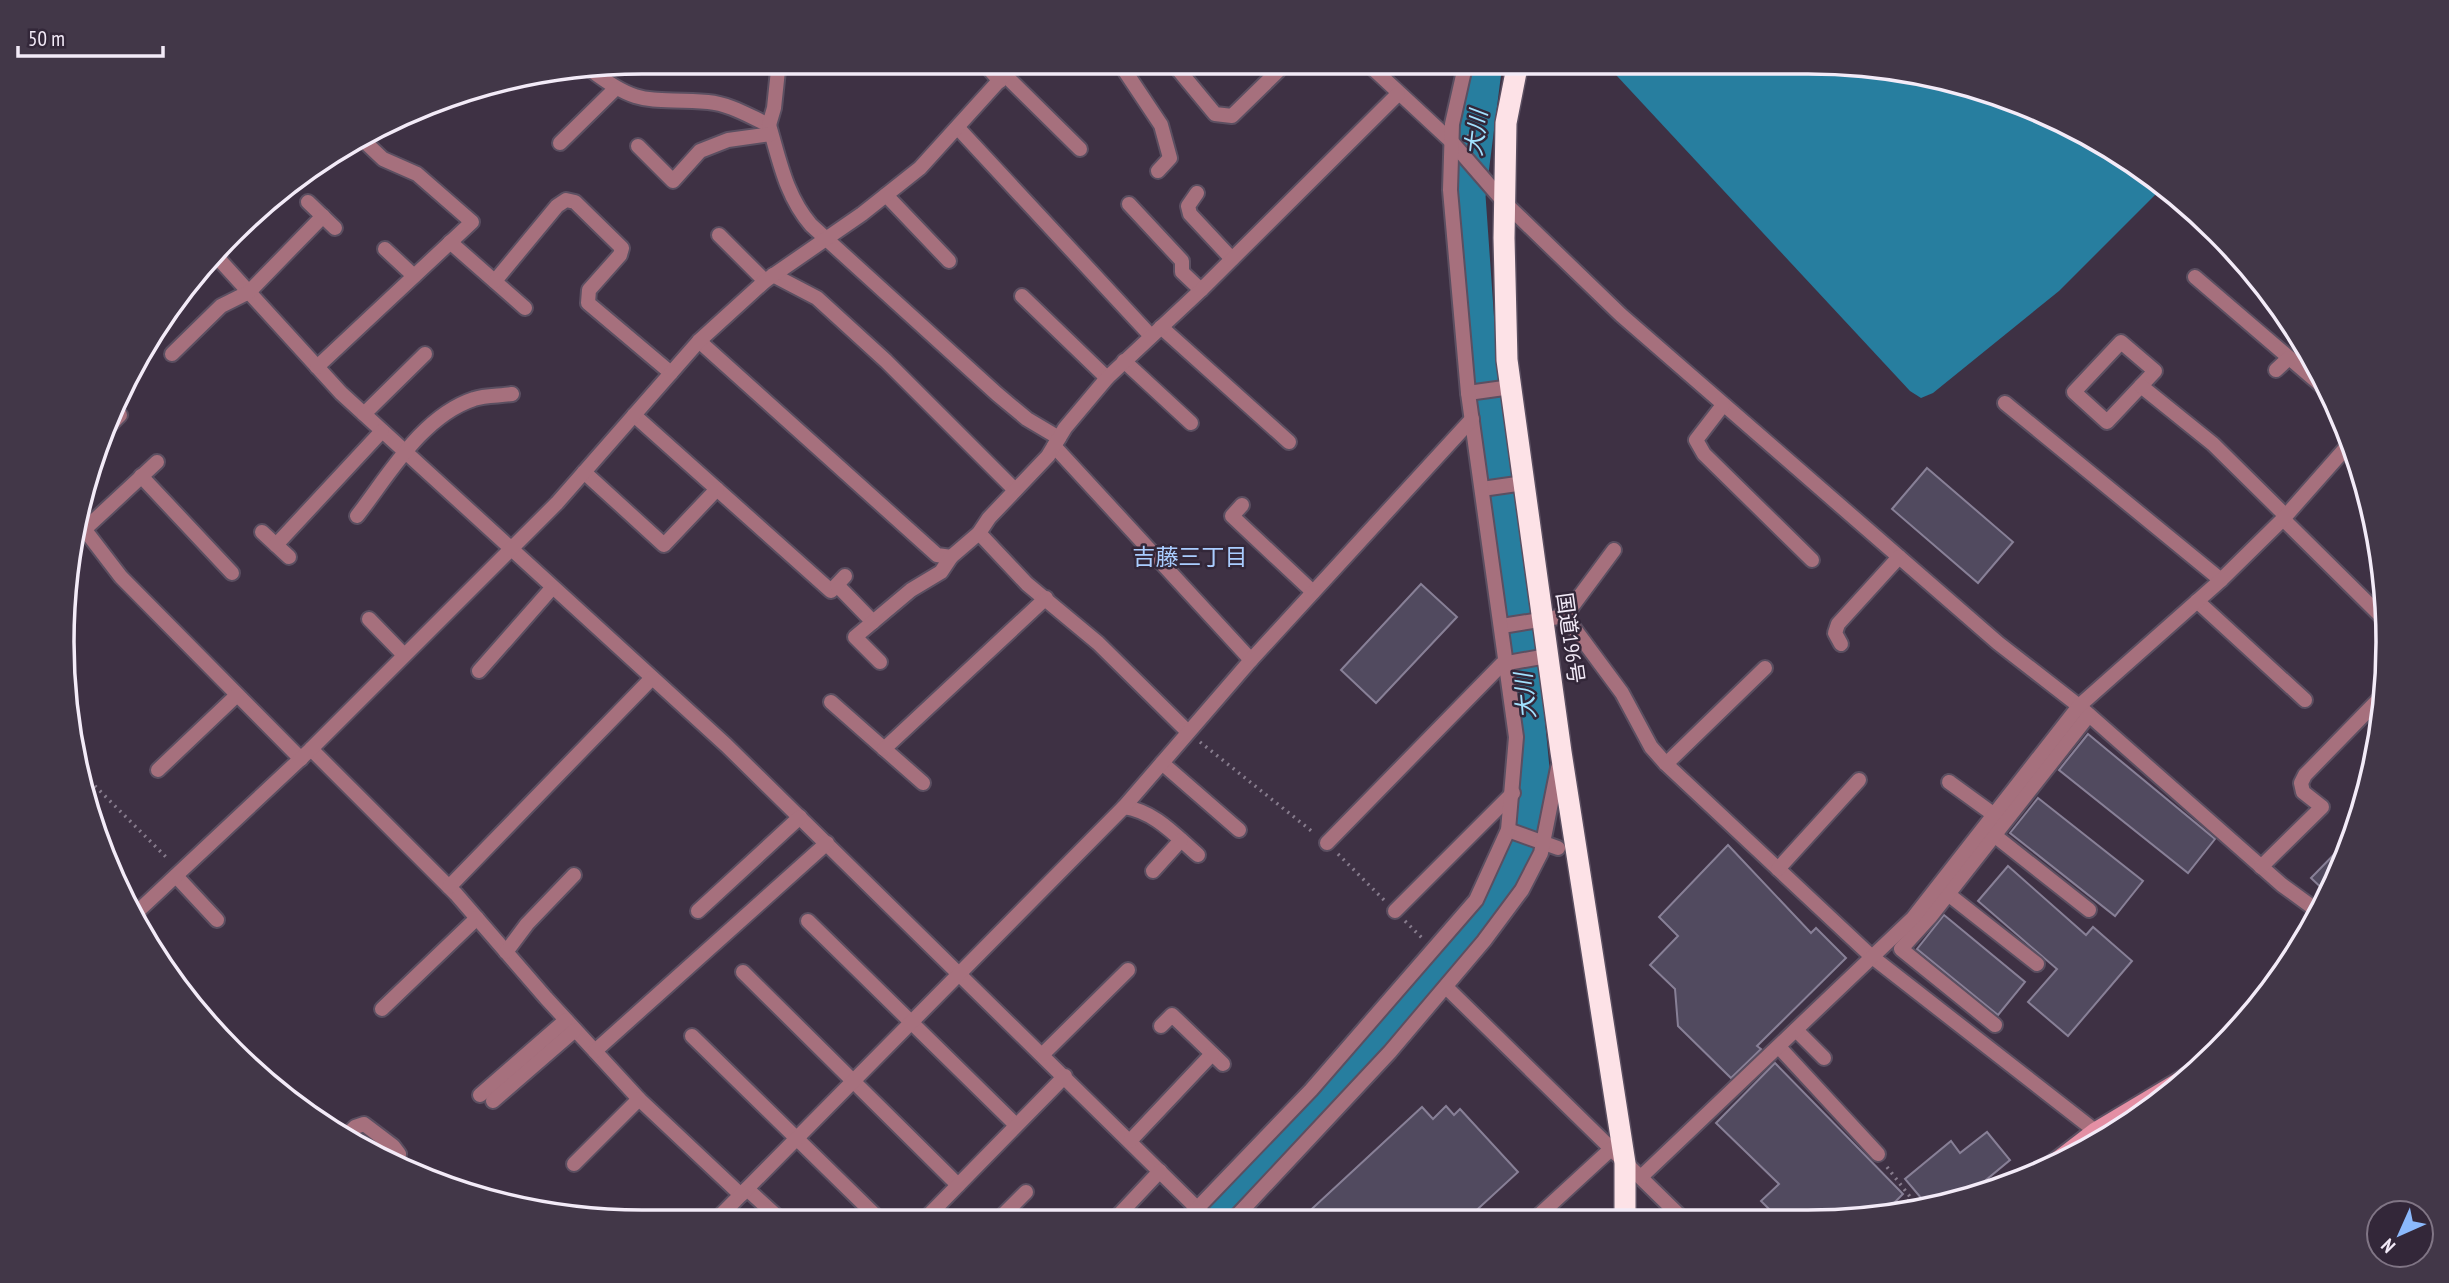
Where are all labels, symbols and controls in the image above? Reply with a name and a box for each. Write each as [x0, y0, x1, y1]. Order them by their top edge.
scale bar [18, 14, 163, 58]
text: 50 m [28, 25, 65, 52]
water label: 大川 [1458, 105, 1493, 158]
district label: 吉藤三丁目 [1133, 542, 1248, 571]
street label: 国道196号 [1551, 591, 1590, 685]
water label: 大川 [1508, 669, 1541, 720]
north arrow [2365, 1199, 2435, 1269]
text: N [2376, 1234, 2400, 1258]

